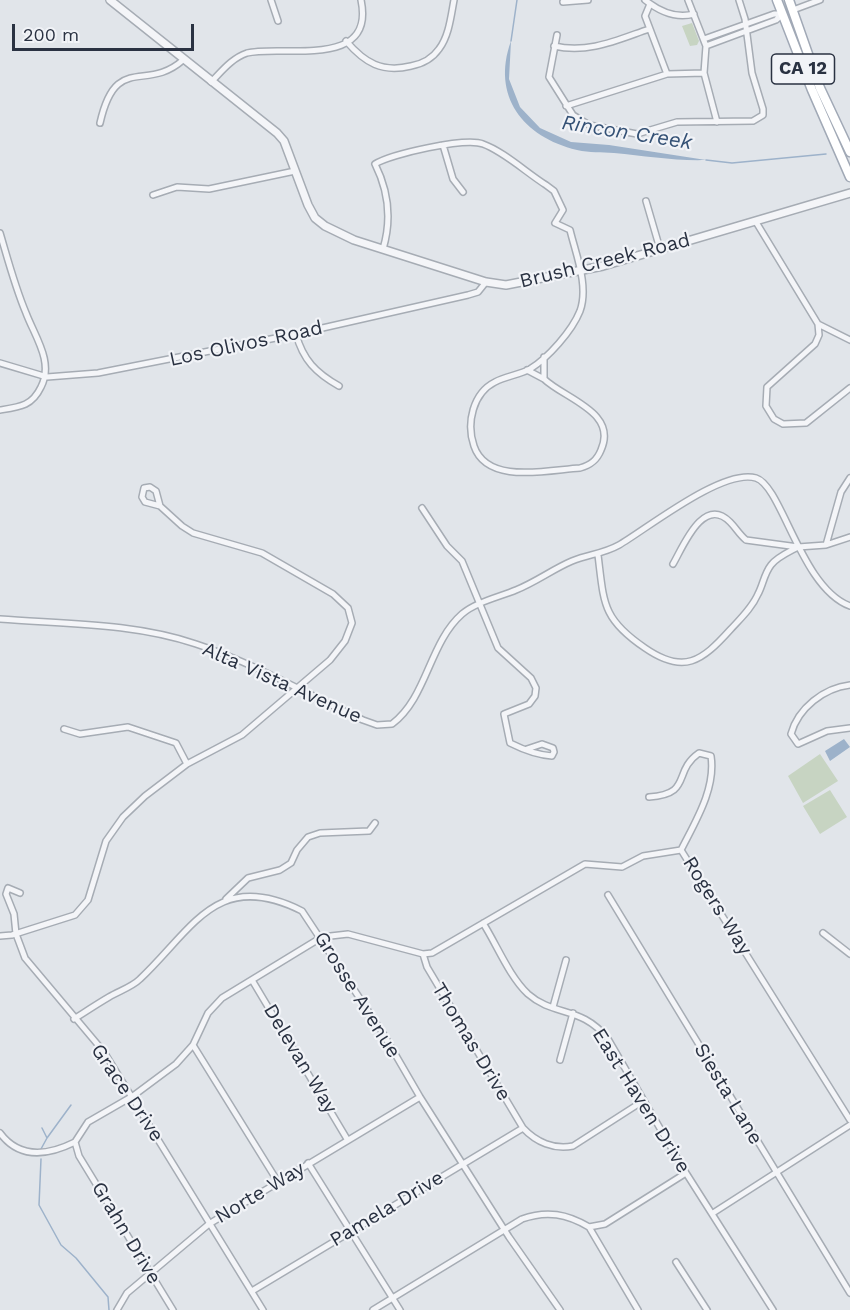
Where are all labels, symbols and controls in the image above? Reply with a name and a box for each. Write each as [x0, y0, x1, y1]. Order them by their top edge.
scale bar [15, 12, 196, 50]
text: 200 m [23, 24, 79, 45]
road number: CA 12 [772, 54, 834, 84]
water label: Rincon Creek [560, 110, 694, 156]
street label: Brush Creek Road [517, 228, 693, 294]
street label: Los Olivos Road [167, 316, 325, 372]
street label: Alta Vista Avenue [199, 637, 365, 729]
street label: Rogers Way [677, 852, 757, 960]
street label: Grosse Avenue [309, 927, 405, 1063]
street label: Thomas Drive [426, 979, 516, 1105]
street label: Delevan Way [258, 1000, 342, 1118]
street label: East Haven Drive [587, 1024, 695, 1178]
street label: Grace Drive [85, 1039, 169, 1147]
street label: Siesta Lane [688, 1039, 768, 1149]
street label: Norte Way [211, 1157, 309, 1229]
street label: Pamela Drive [326, 1166, 448, 1252]
street label: Grahn Drive [86, 1178, 166, 1288]

